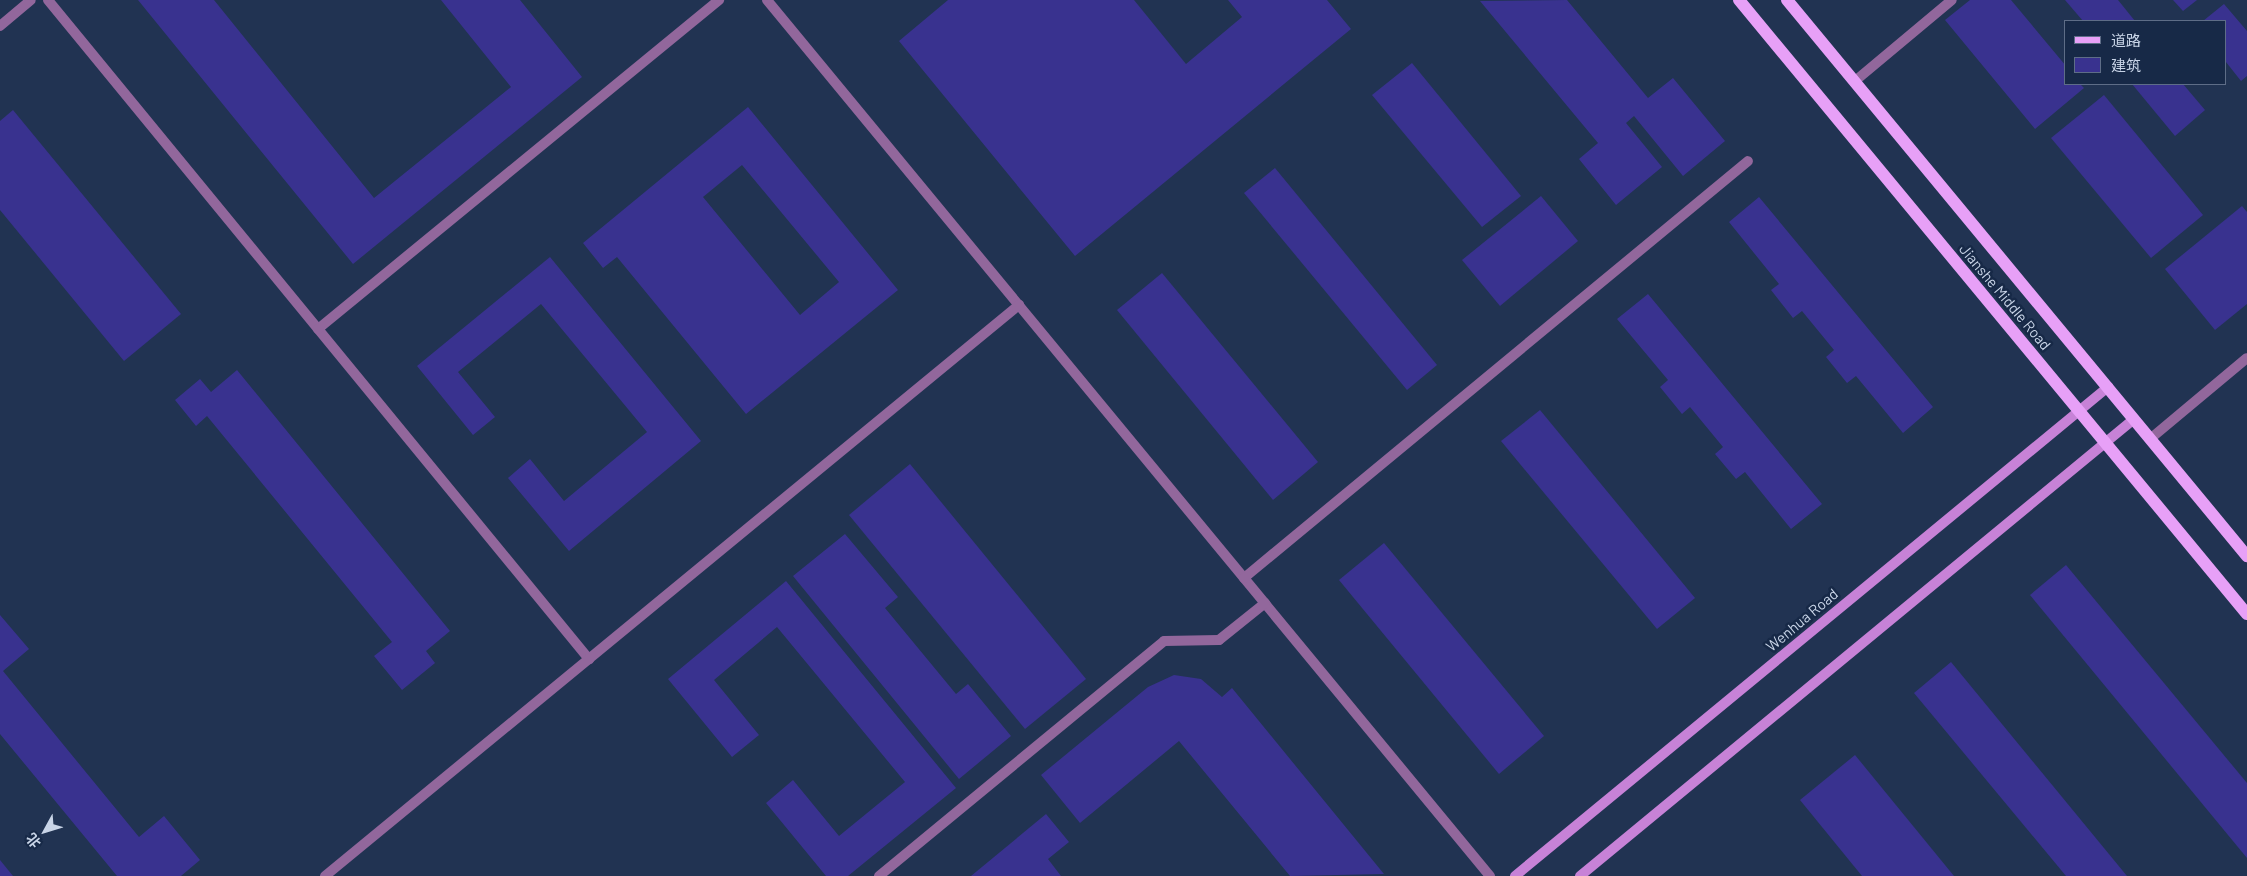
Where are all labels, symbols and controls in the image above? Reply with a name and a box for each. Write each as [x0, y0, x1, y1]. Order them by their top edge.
legend [2064, 20, 2227, 85]
text: 道路 [2111, 31, 2141, 49]
text: 建筑 [2111, 56, 2141, 74]
street label: Jianshe Middle Road [1955, 240, 2055, 354]
street label: Wenhua Road [1762, 585, 1842, 655]
north arrow [20, 806, 70, 856]
text: 北 [22, 830, 44, 852]

